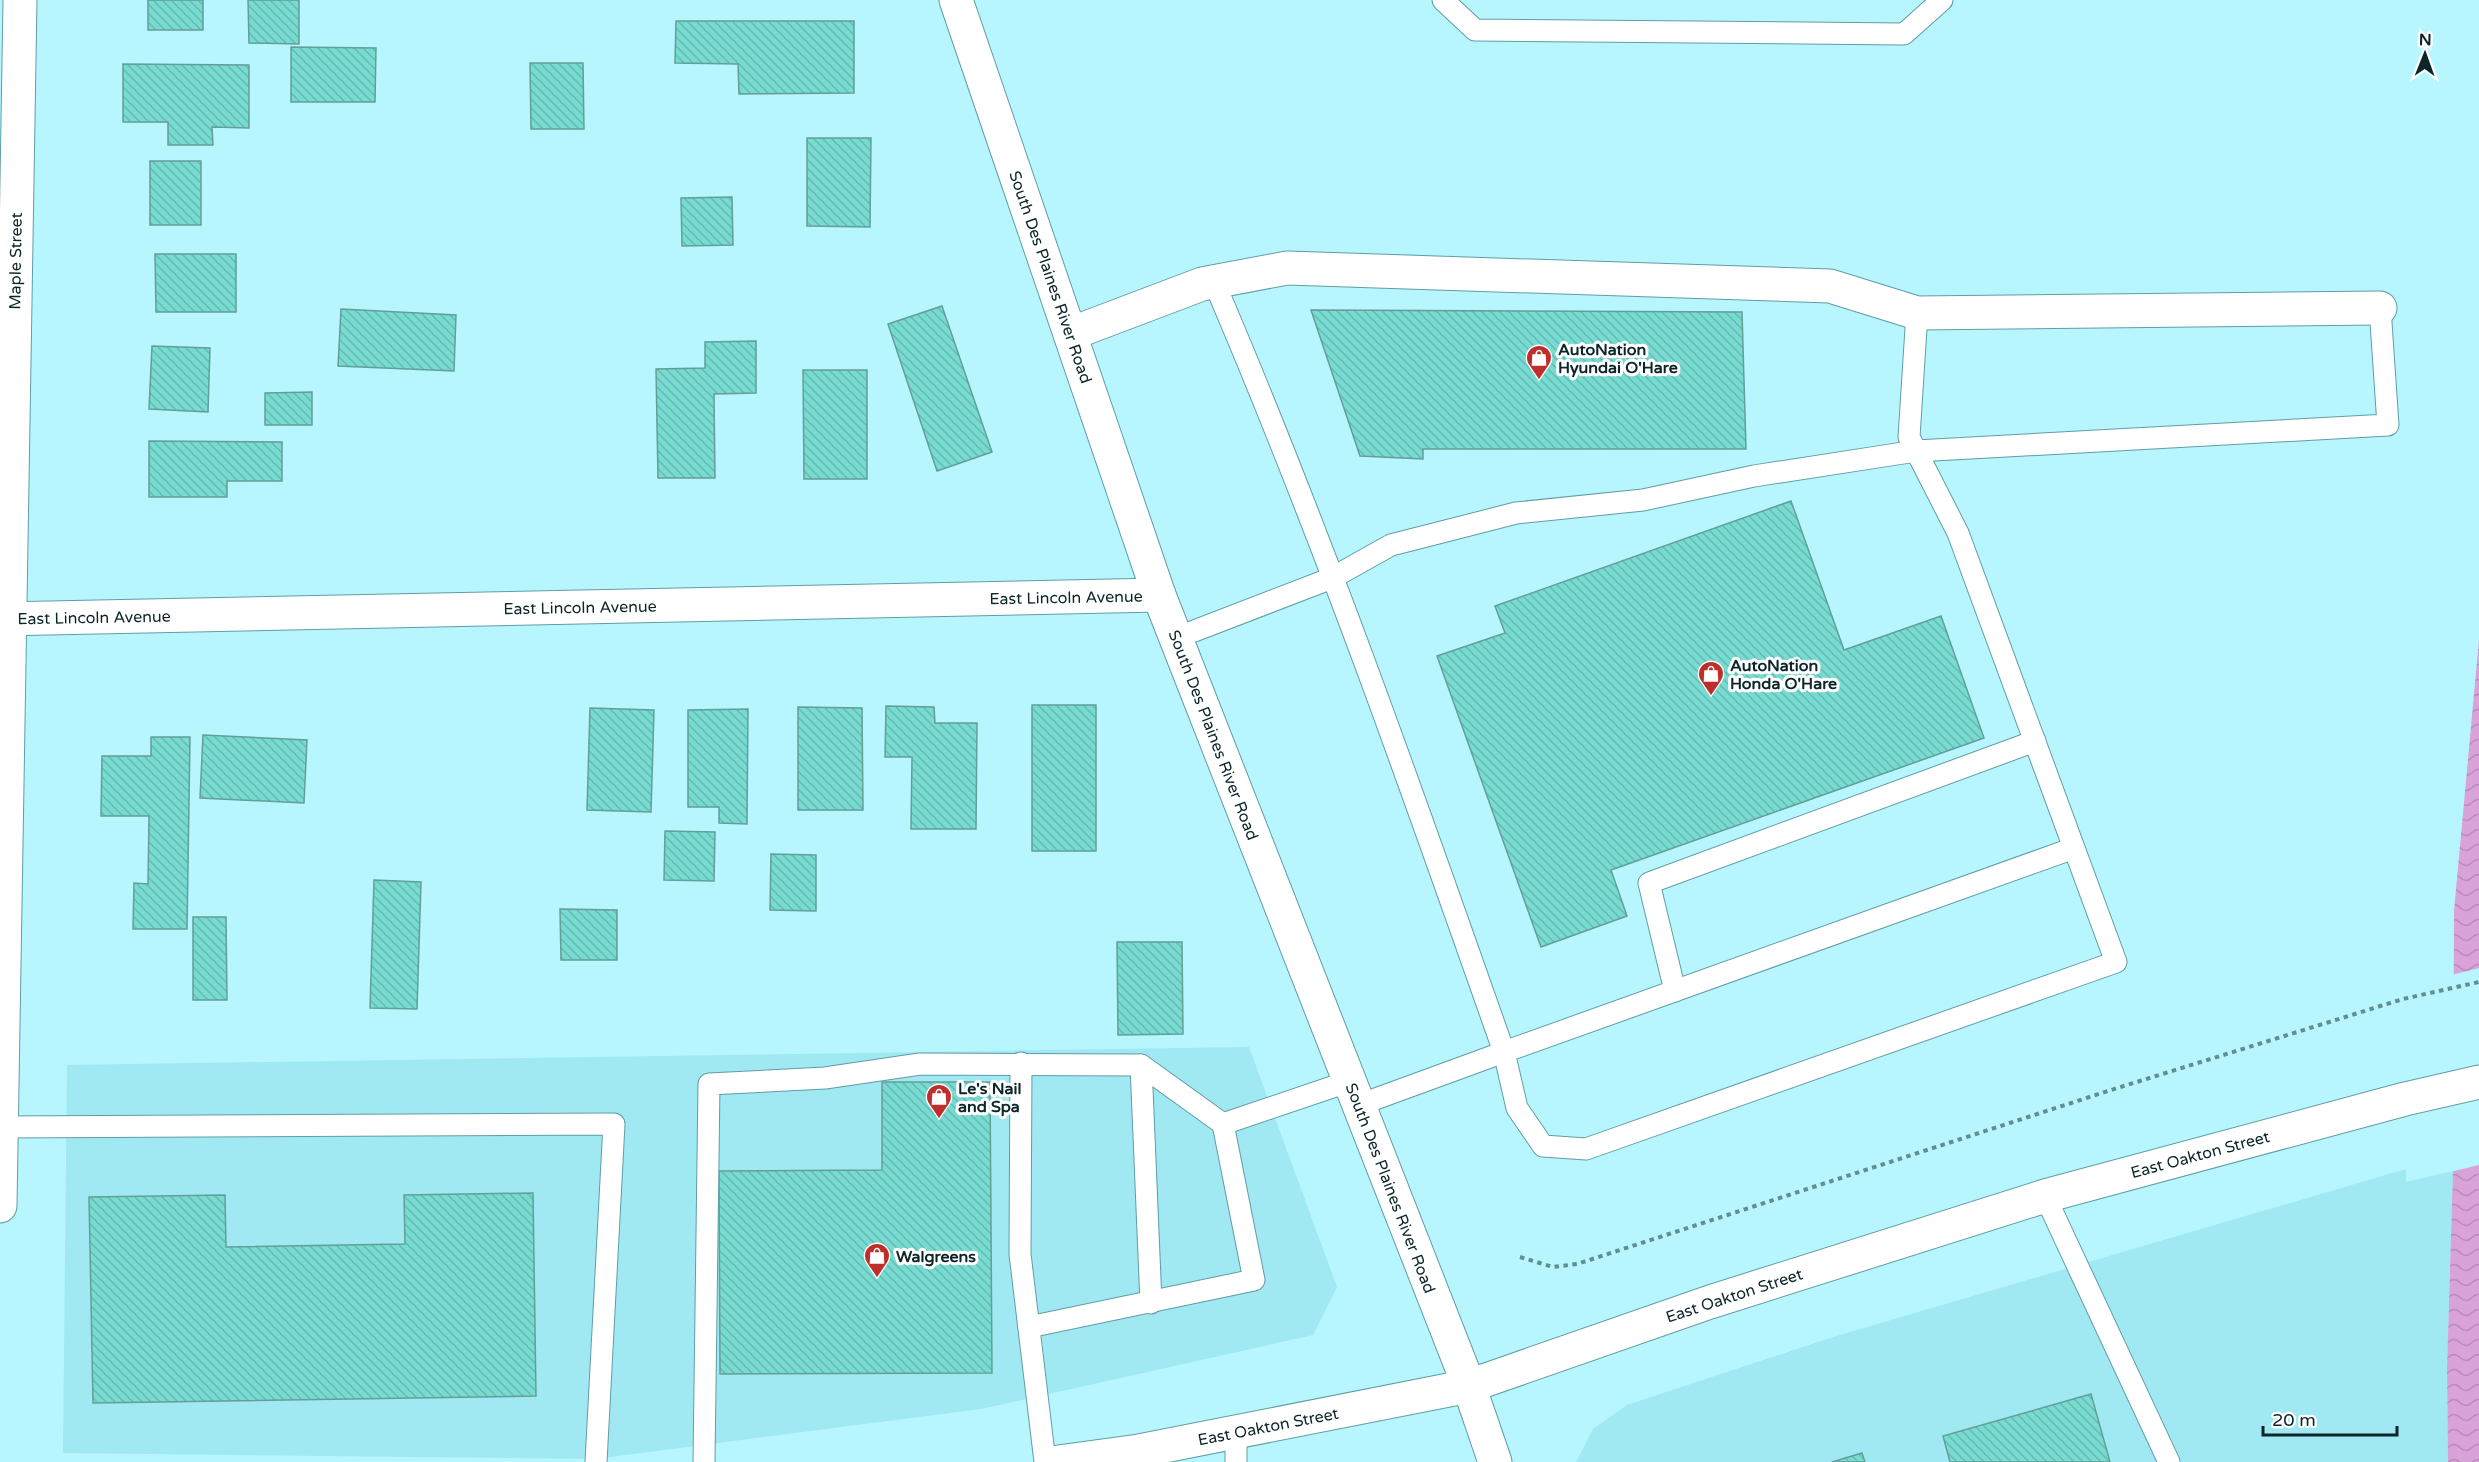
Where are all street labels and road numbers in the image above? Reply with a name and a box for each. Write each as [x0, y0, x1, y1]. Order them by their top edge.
street label: South Des Plaines River Road [1004, 168, 1096, 386]
street label: Maple Street [5, 212, 27, 310]
street label: East Lincoln Avenue [989, 587, 1143, 609]
street label: East Lincoln Avenue [503, 597, 657, 619]
street label: East Lincoln Avenue [17, 607, 171, 629]
street label: South Des Plaines River Road [1164, 627, 1262, 843]
street label: South Des Plaines River Road [1341, 1080, 1439, 1296]
street label: East Oakton Street [2129, 1127, 2272, 1183]
street label: East Oakton Street [1663, 1264, 1805, 1328]
street label: East Oakton Street [1196, 1404, 1340, 1450]

